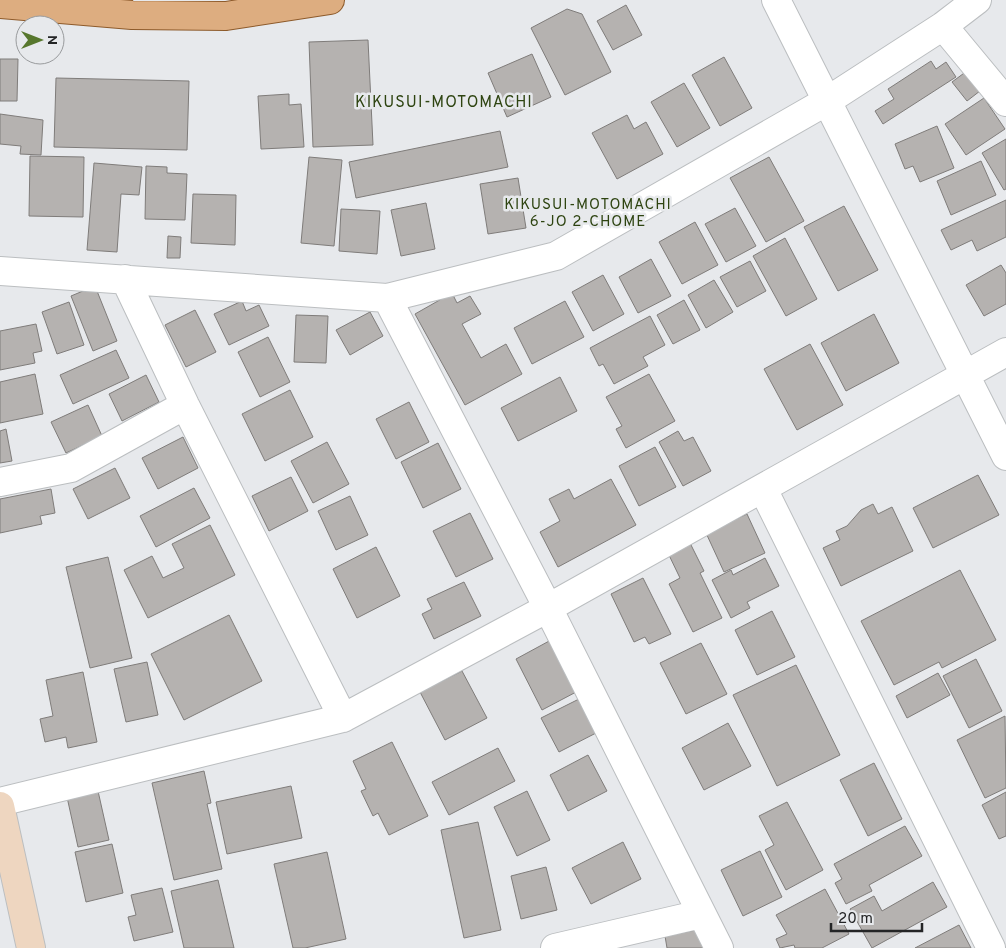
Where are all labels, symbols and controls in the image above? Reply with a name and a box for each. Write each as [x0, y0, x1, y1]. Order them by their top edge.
north arrow [15, 15, 65, 65]
text: N [43, 35, 60, 45]
district label: KIKUSUI-MOTOMACHI [355, 93, 533, 113]
district label: KIKUSUI-MOTOMACHI 6-JO 2-CHOME [504, 196, 672, 232]
scale bar [831, 900, 922, 932]
text: 20 m [838, 910, 873, 929]

